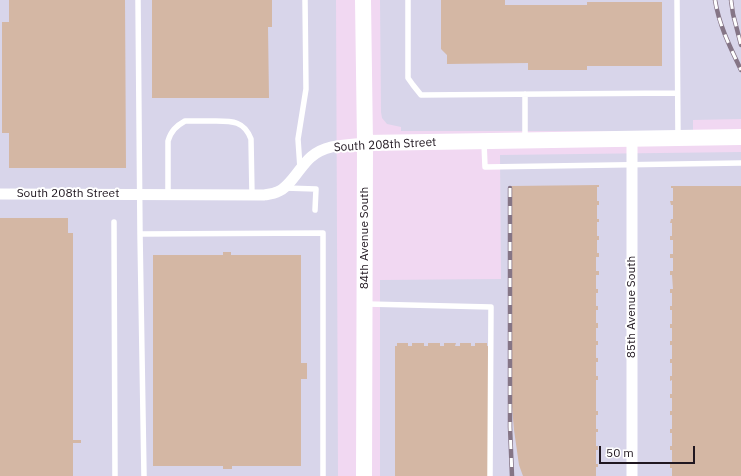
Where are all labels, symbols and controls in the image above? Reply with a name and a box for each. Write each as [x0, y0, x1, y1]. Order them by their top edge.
street label: South 208th Street [333, 135, 437, 155]
street label: South 208th Street [17, 187, 119, 201]
street label: 84th Avenue South [358, 187, 372, 289]
street label: 85th Avenue South [625, 256, 639, 358]
scale bar [601, 438, 697, 464]
text: 50 m [606, 445, 634, 460]

